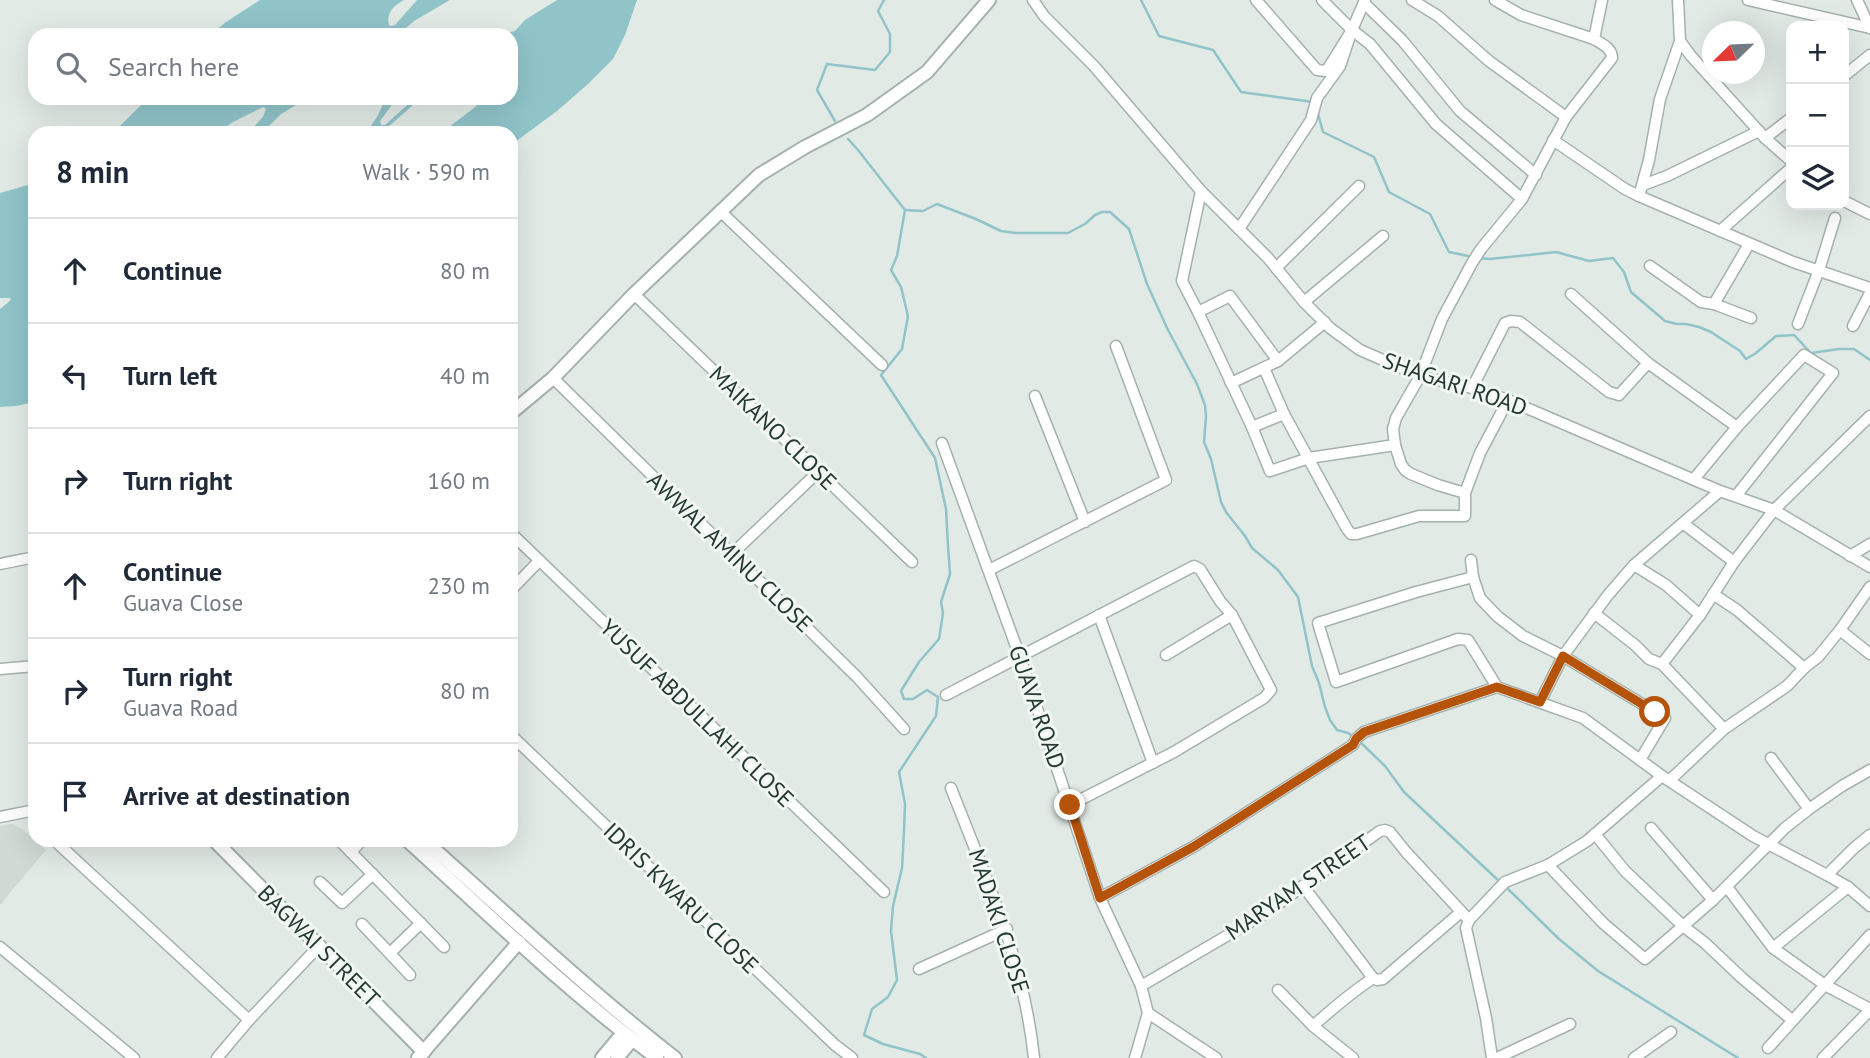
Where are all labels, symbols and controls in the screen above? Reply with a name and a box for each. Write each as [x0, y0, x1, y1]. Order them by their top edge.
north arrow [1702, 21, 1765, 84]
map controls [1786, 21, 1849, 210]
button: + [1786, 21, 1849, 84]
search box [28, 28, 518, 105]
icon: search [52, 48, 90, 86]
text: Search here [108, 50, 239, 83]
button: − [1786, 84, 1849, 147]
button: layers [1786, 147, 1849, 210]
text: 8 min [56, 152, 129, 191]
text: Walk · 590 m [363, 157, 490, 186]
icon: ahead [56, 252, 94, 290]
text: Continue [123, 254, 222, 287]
text: 80 m [440, 256, 490, 285]
street label: SHAGARI ROAD [1379, 345, 1531, 422]
icon: left [56, 357, 94, 395]
text: Turn left [123, 359, 217, 392]
street label: MAIKANO CLOSE [703, 359, 843, 496]
text: 40 m [440, 361, 490, 390]
icon: right [56, 462, 94, 500]
text: Turn right [123, 464, 232, 497]
street label: AWWAL AMINU CLOSE [642, 465, 819, 638]
text: 160 m [428, 466, 490, 495]
text: Continue [123, 555, 222, 588]
icon: ahead [56, 567, 94, 605]
text: 230 m [428, 571, 490, 600]
text: Guava Close [123, 588, 243, 617]
street label: YUSUF ABDULLAHI CLOSE [594, 612, 800, 813]
street label: GUAVA ROAD [1003, 641, 1072, 772]
text: Turn right [123, 660, 232, 693]
icon: right [56, 672, 94, 710]
text: 80 m [440, 676, 490, 705]
text: Guava Road [123, 693, 238, 722]
route start [1639, 696, 1670, 727]
icon: arrive [56, 777, 94, 815]
text: Arrive at destination [123, 779, 350, 812]
route end [1054, 789, 1085, 820]
street label: IDRIS KWARU CLOSE [598, 816, 765, 979]
street label: MARYAM STREET [1220, 827, 1376, 946]
street label: MADAKI CLOSE [962, 845, 1036, 997]
street label: BAGWAI STREET [252, 878, 387, 1013]

